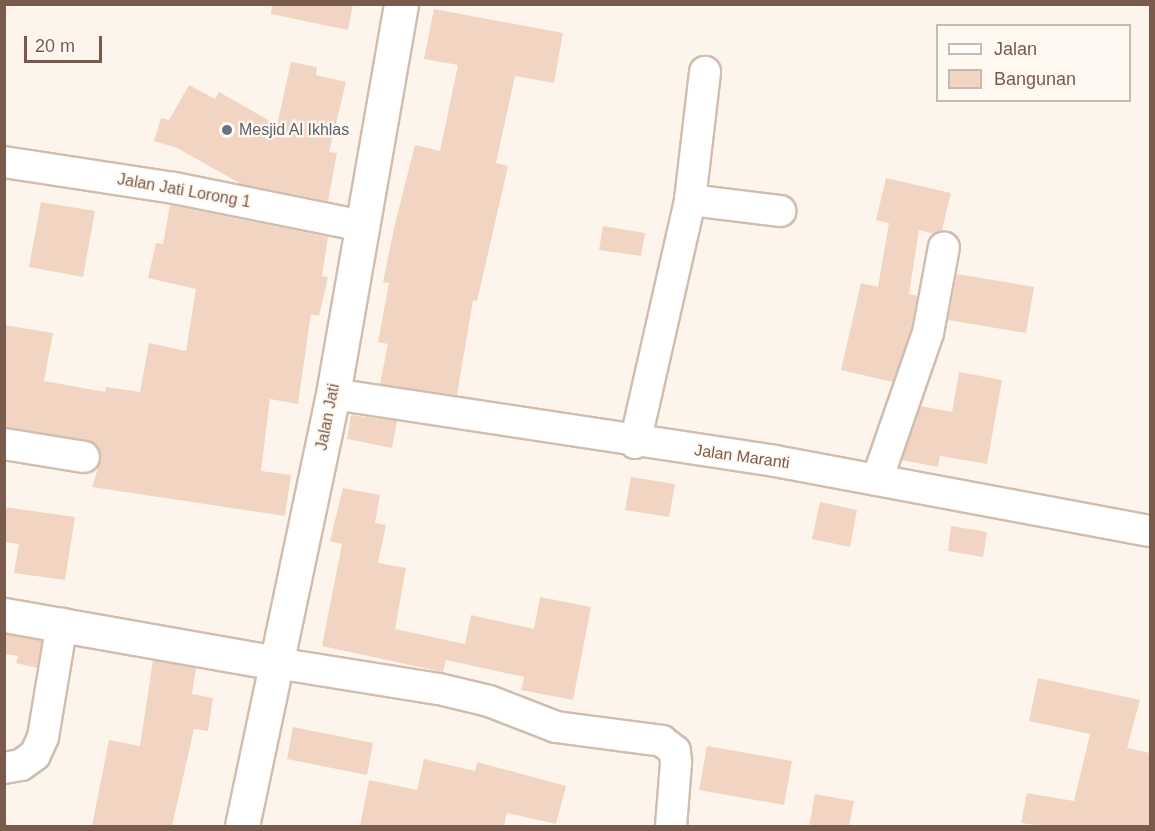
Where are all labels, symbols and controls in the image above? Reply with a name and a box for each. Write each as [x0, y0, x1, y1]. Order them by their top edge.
scale bar [27, 24, 105, 62]
legend [936, 24, 1131, 102]
text: 20 m [35, 36, 75, 56]
text: Jalan [994, 39, 1037, 59]
text: Bangunan [994, 69, 1076, 89]
place label: Mesjid Al Ikhlas [239, 120, 350, 140]
marker: Mesjid Al Ikhlas [220, 123, 234, 137]
street label: Jalan Jati Lorong 1 [116, 170, 252, 212]
street label: Jalan Jati [312, 382, 344, 452]
street label: Jalan Maranti [693, 441, 791, 473]

